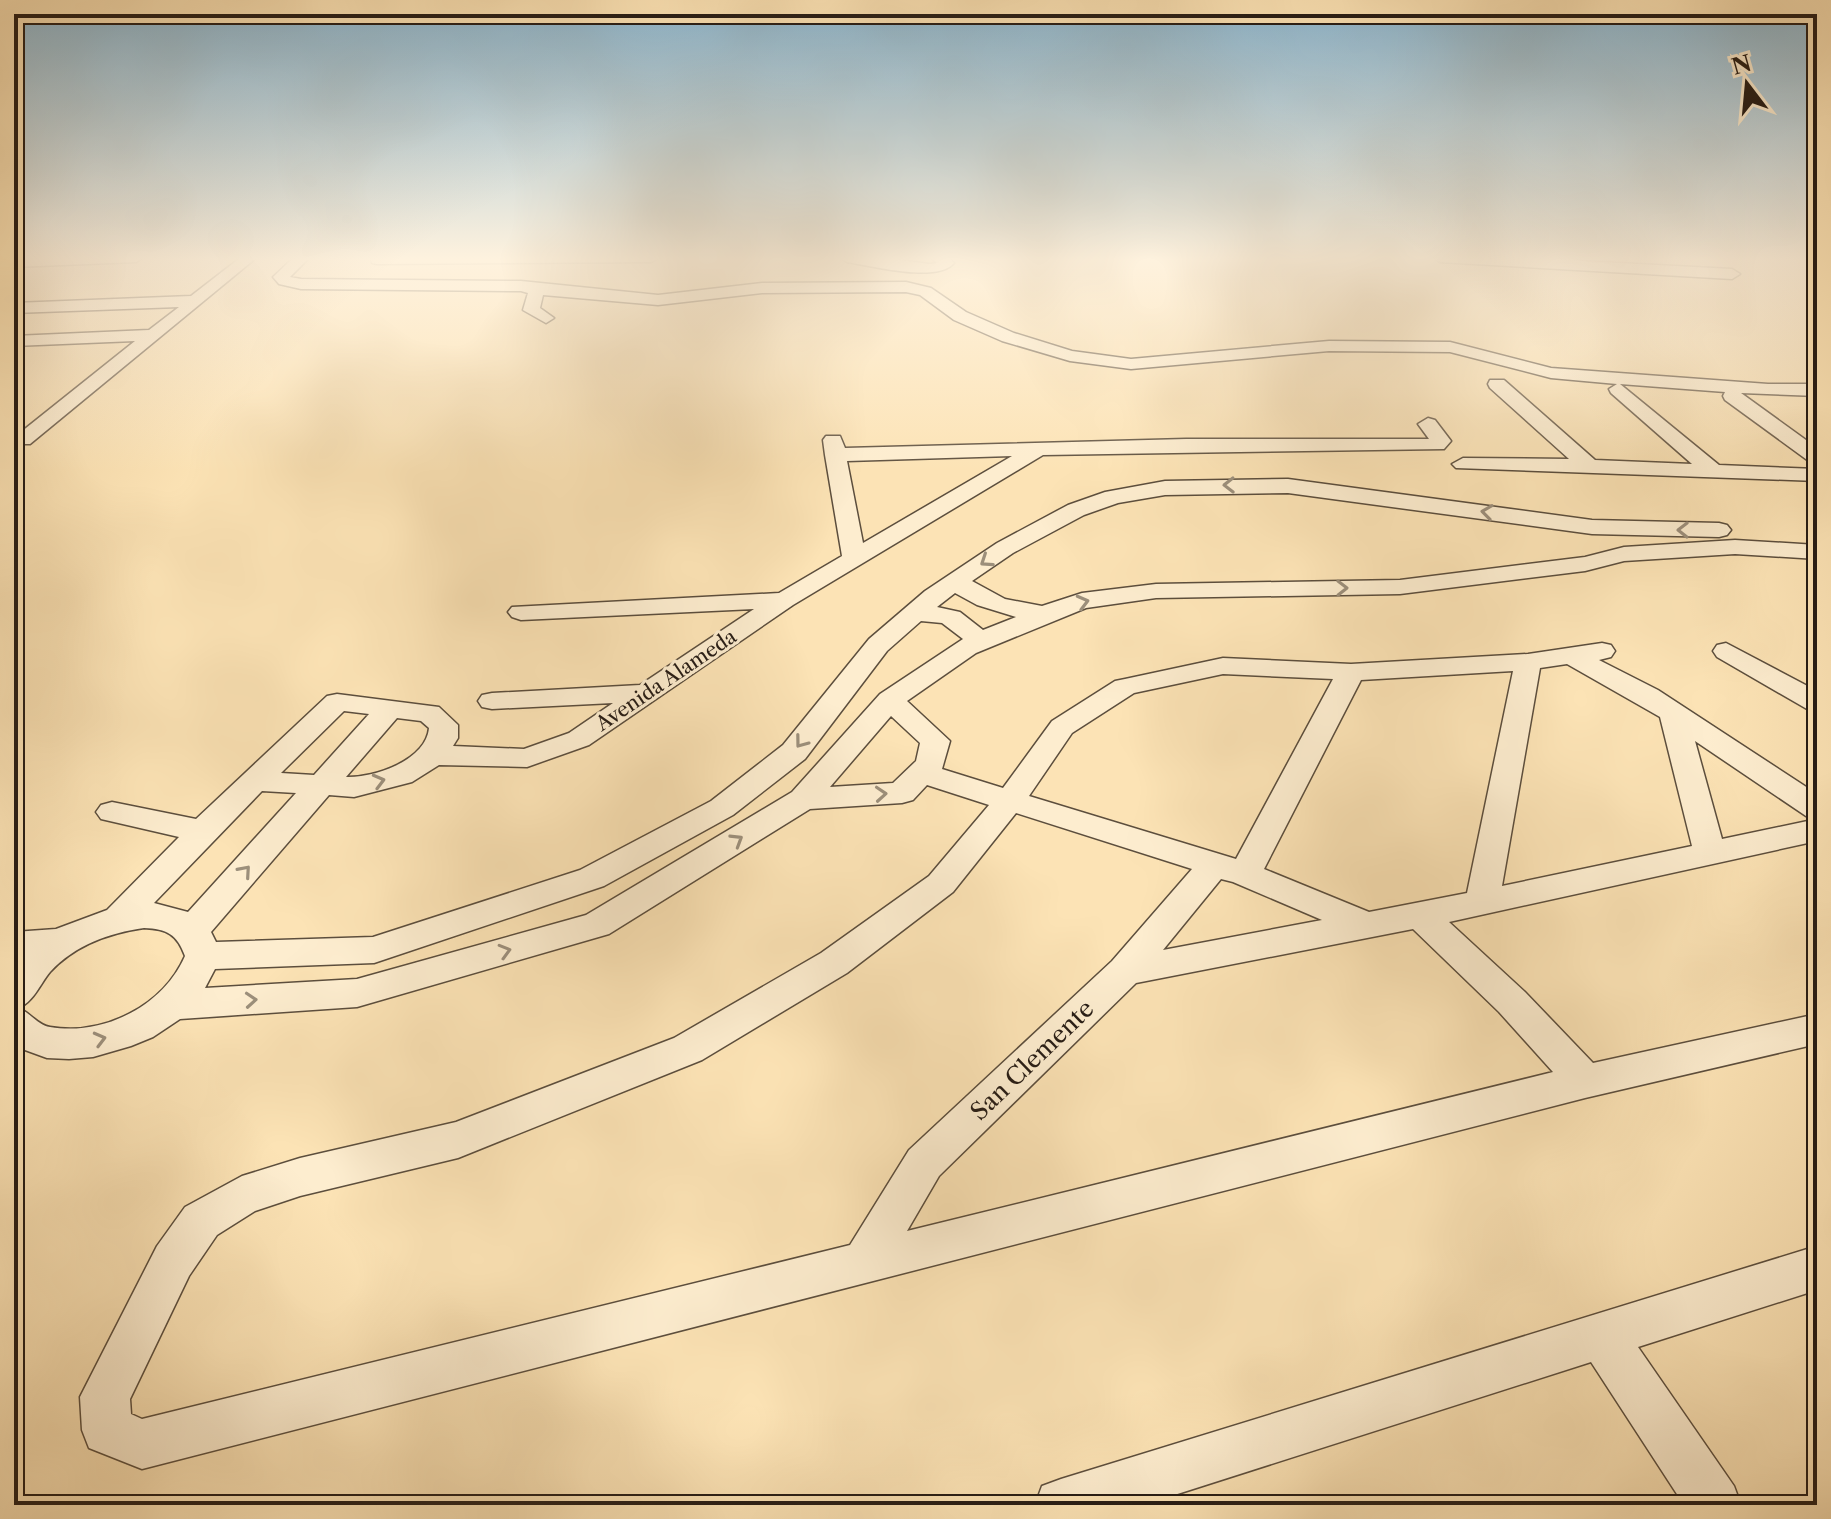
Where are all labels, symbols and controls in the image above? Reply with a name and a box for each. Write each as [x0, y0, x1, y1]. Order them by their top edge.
north arrow [1707, 44, 1787, 124]
text: N [1729, 50, 1755, 81]
one-way arrow [1222, 476, 1235, 494]
one-way arrow [1480, 504, 1494, 521]
one-way arrow [1676, 521, 1689, 538]
one-way arrow [980, 551, 994, 566]
one-way arrow [1336, 579, 1349, 597]
one-way arrow [1075, 595, 1089, 612]
street label: Avenida Alameda [590, 624, 741, 737]
one-way arrow [797, 733, 811, 747]
one-way arrow [371, 773, 385, 790]
one-way arrow [875, 786, 888, 803]
one-way arrow [728, 834, 743, 849]
one-way arrow [235, 865, 250, 880]
one-way arrow [497, 944, 511, 961]
one-way arrow [245, 992, 258, 1009]
street label: San Clemente [964, 994, 1100, 1126]
one-way arrow [93, 1031, 107, 1048]

